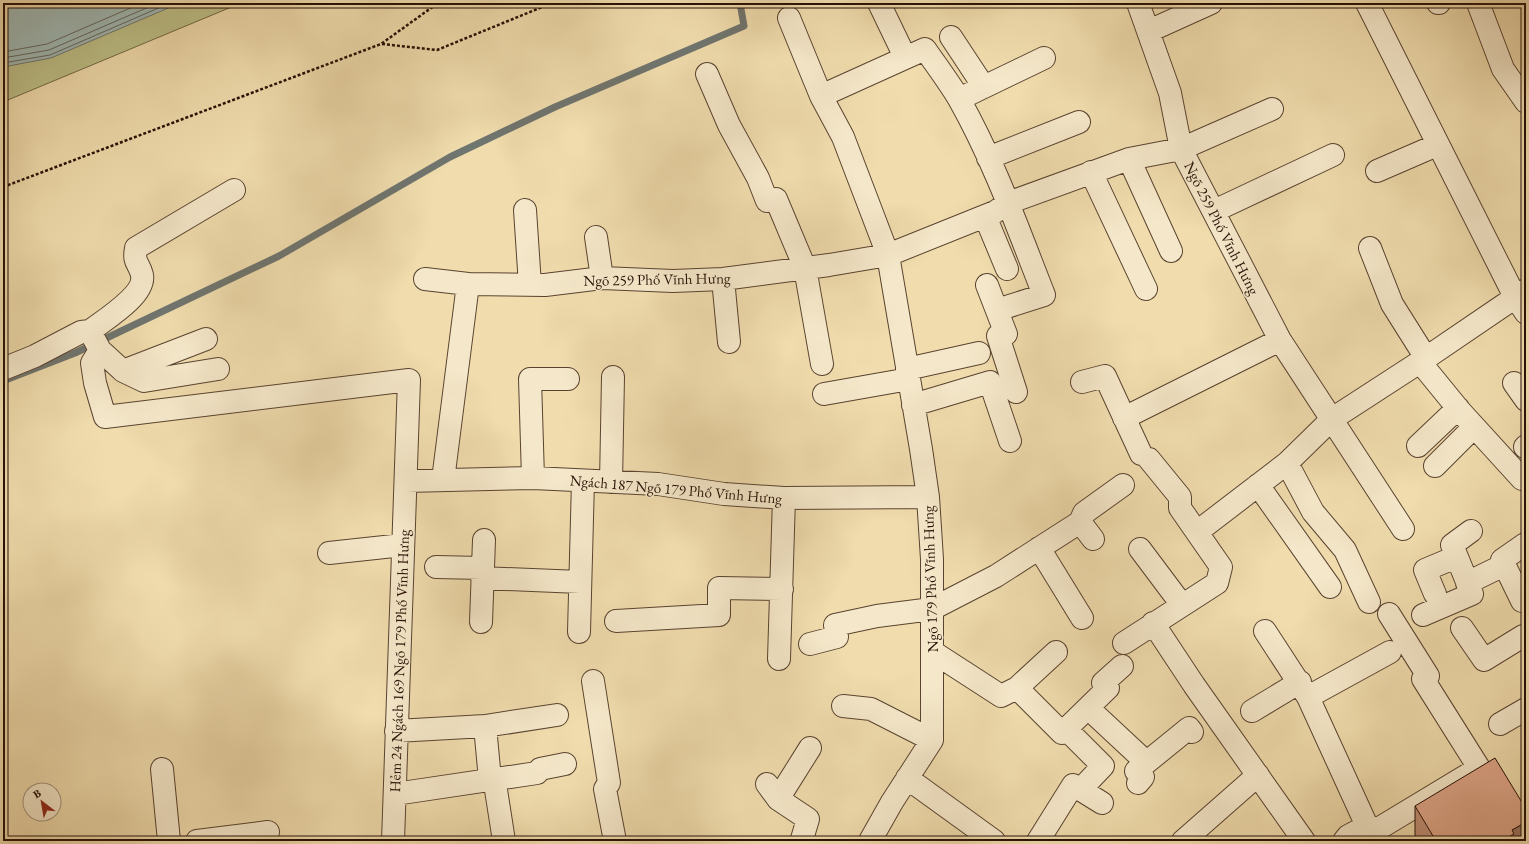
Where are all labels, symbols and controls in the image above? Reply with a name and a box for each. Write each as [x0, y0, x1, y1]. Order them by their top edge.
street label: Ngõ 259 Phố Vĩnh Hưng [1180, 158, 1264, 298]
street label: Ngõ 259 Phố Vĩnh Hưng [583, 268, 731, 290]
street label: Ngách 187 Ngõ 179 Phố Vĩnh Hưng [569, 470, 783, 508]
street label: Ngõ 179 Phố Vĩnh Hưng [918, 505, 942, 653]
street label: Hẻm 24 Ngách 169 Ngõ 179 Phố Vĩnh Hưng [385, 529, 413, 793]
north arrow [22, 782, 62, 822]
text: B [30, 786, 44, 801]

